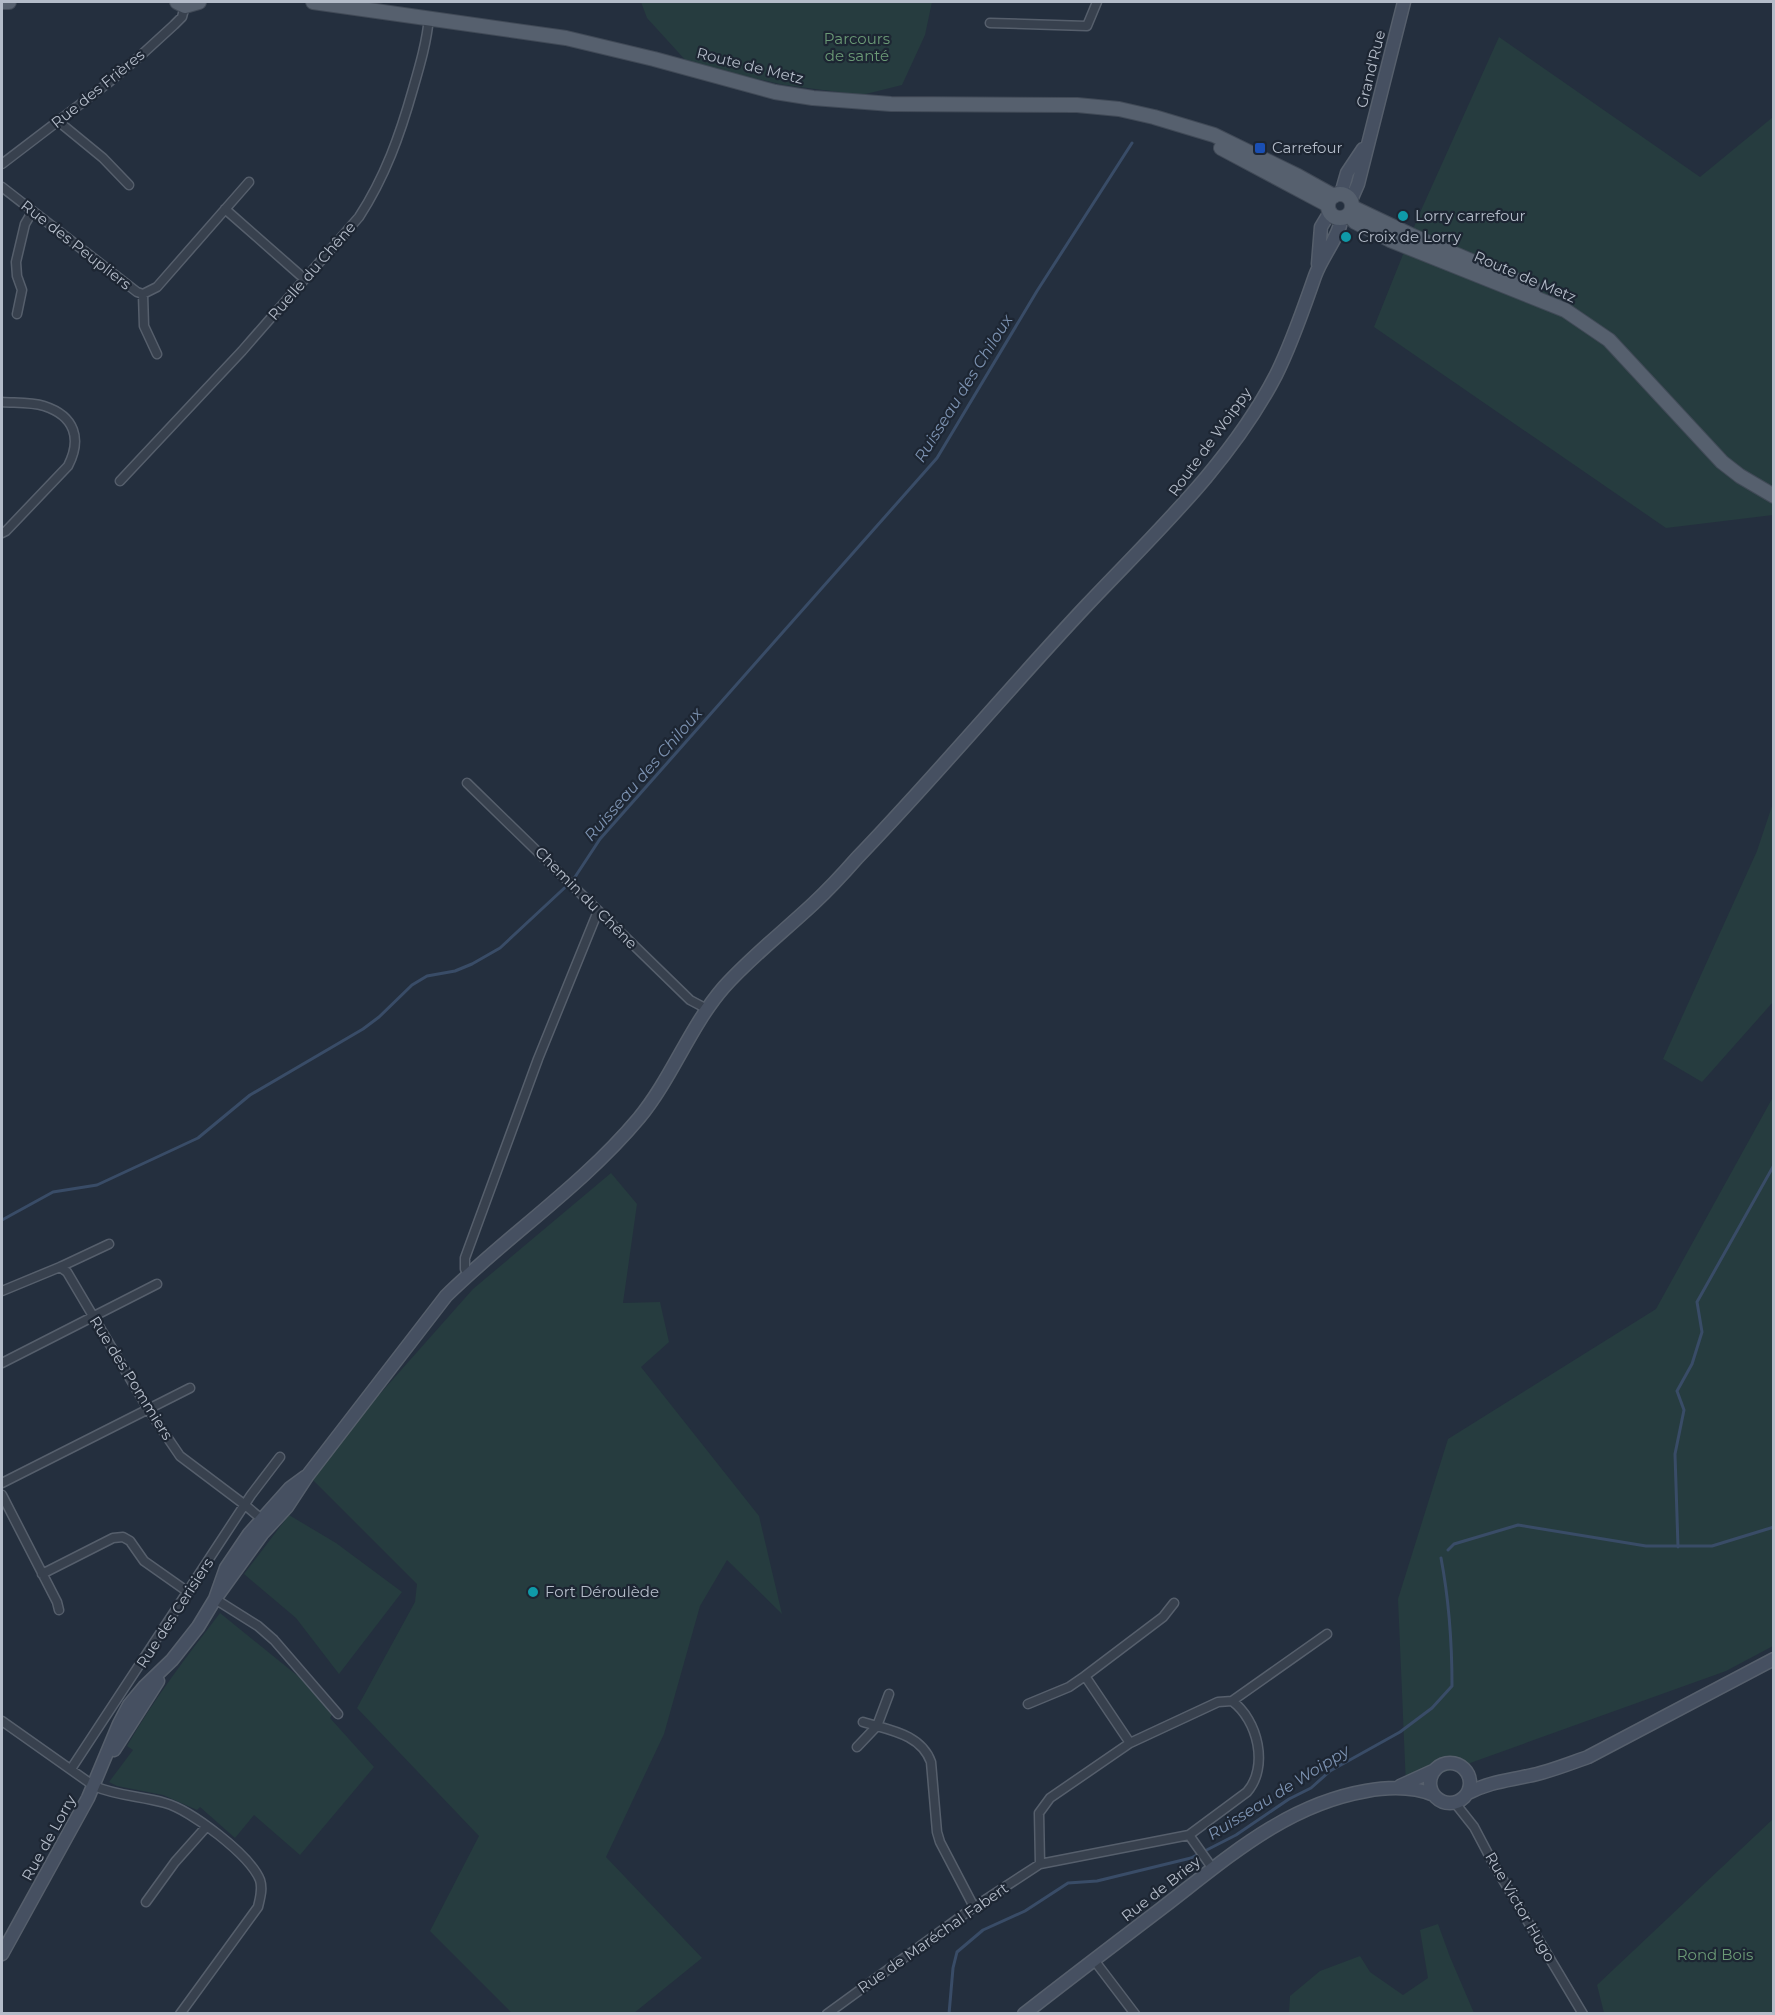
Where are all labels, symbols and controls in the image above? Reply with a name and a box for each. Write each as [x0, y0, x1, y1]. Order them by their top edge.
street label: Grand'Rue [1352, 28, 1389, 110]
park label: Parcours de santé [824, 29, 890, 65]
street label: Route de Metz [695, 43, 806, 88]
street label: Rue des Frières [47, 45, 148, 132]
place label: Carrefour [1272, 138, 1343, 157]
marker: Carrefour [1253, 141, 1267, 155]
street label: Rue des Peupliers [17, 196, 135, 294]
place label: Lorry carrefour [1415, 206, 1526, 225]
marker: Lorry carrefour [1396, 209, 1410, 223]
street label: Ruelle du Chêne [264, 218, 360, 324]
place label: Croix de Lorry [1358, 227, 1462, 246]
marker: Croix de Lorry [1339, 230, 1353, 244]
street label: Route de Metz [1471, 246, 1580, 307]
water label: Ruisseau des Chiloux [910, 311, 1017, 466]
street label: Route de Woippy [1164, 383, 1256, 500]
water label: Ruisseau des Chiloux [580, 703, 707, 845]
street label: Chemin du Chêne [531, 842, 642, 953]
street label: Rue des Pommiers [86, 1312, 177, 1443]
street label: Rue des Cerisiers [132, 1554, 217, 1671]
place label: Fort Déroulède [545, 1582, 659, 1601]
marker: Fort Déroulède [526, 1585, 540, 1599]
water label: Ruisseau de Woippy [1204, 1740, 1354, 1844]
street label: Rue de Lorry [17, 1791, 80, 1884]
street label: Rue Victor Hugo [1481, 1848, 1560, 1965]
street label: Rue de Briey [1117, 1851, 1205, 1925]
street label: Rue de Maréchal Fabert [854, 1878, 1012, 1997]
park label: Rond Bois [1677, 1945, 1753, 1964]

